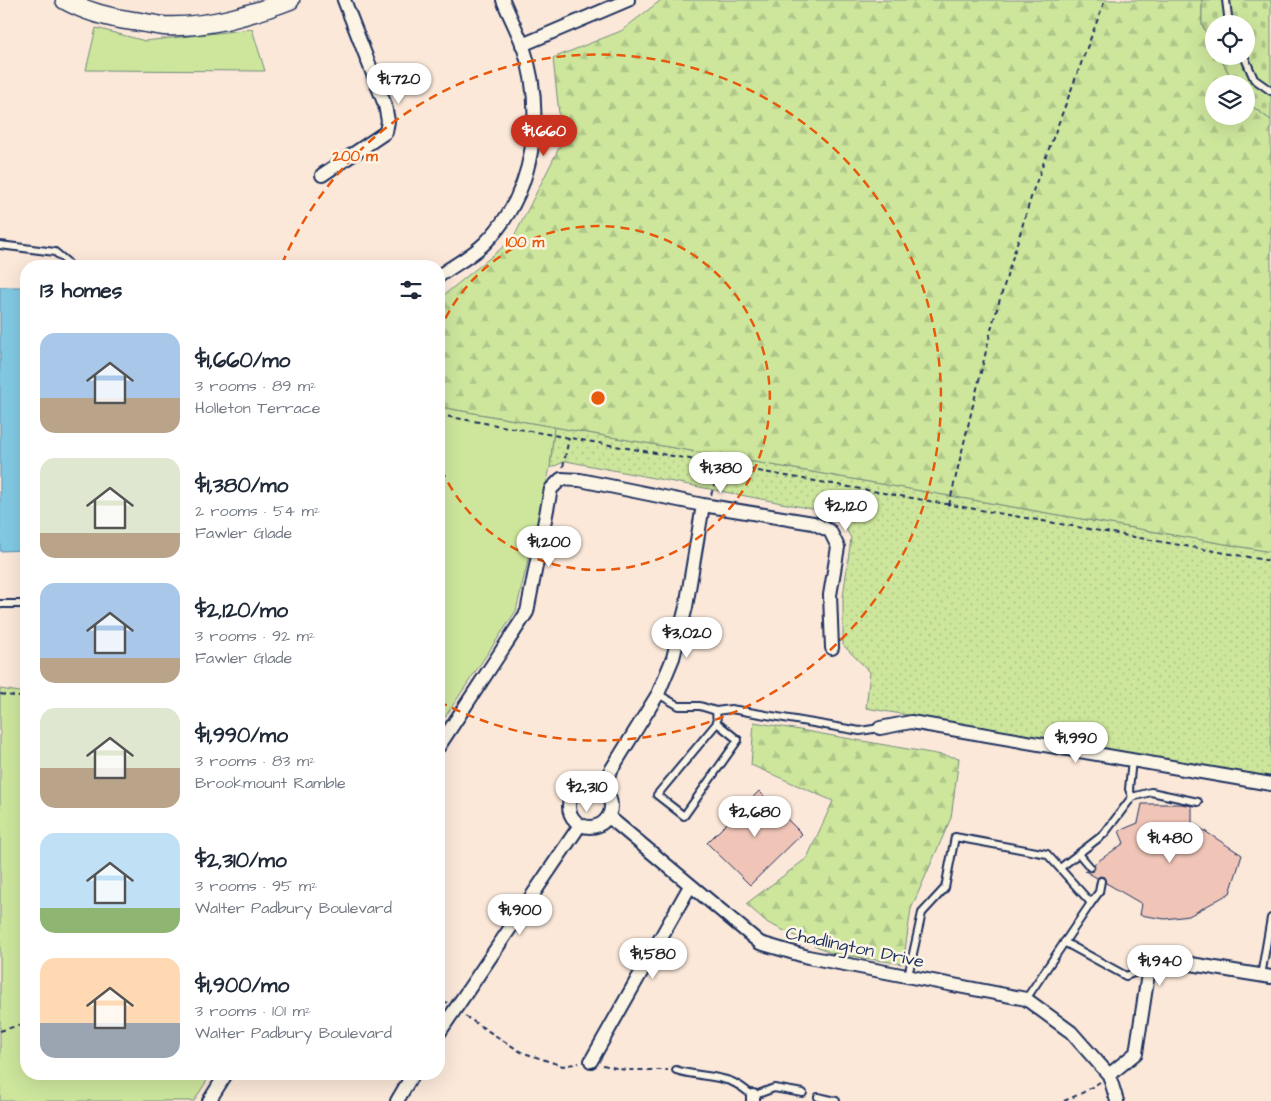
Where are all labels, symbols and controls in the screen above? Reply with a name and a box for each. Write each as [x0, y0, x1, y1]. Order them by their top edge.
map controls [1205, 15, 1255, 125]
button: locate [1205, 15, 1255, 65]
pin: $1,720 [358, 62, 440, 105]
text: $1,720 [378, 68, 420, 90]
button: layers [1205, 75, 1255, 125]
pin: $1,660 [503, 114, 585, 157]
text: $1,660 [522, 120, 566, 142]
text: 200 m [331, 146, 378, 167]
text: 100 m [506, 232, 545, 253]
text: 13 homes [40, 276, 122, 305]
icon: filters [397, 276, 425, 304]
text: $1,660/mo [195, 346, 290, 375]
icon: home [80, 353, 140, 413]
text: 3 rooms · 89 m² [195, 375, 316, 397]
centre of rings [589, 389, 607, 407]
text: Holleton Terrace [195, 397, 320, 419]
pin: $1,380 [680, 452, 762, 494]
text: $1,380 [700, 457, 742, 479]
text: $1,380/mo [195, 471, 288, 500]
icon: home [80, 478, 140, 538]
pin: $2,120 [805, 490, 887, 532]
text: $2,120 [825, 495, 867, 517]
text: 2 rooms · 54 m² [195, 500, 320, 522]
text: Fawler Glade [195, 522, 292, 544]
pin: $1,200 [508, 526, 590, 568]
text: $1,200 [527, 531, 571, 553]
text: $2,120/mo [195, 596, 288, 625]
icon: home [80, 603, 140, 663]
pin: $3,020 [646, 616, 728, 659]
text: $3,020 [662, 622, 712, 644]
text: 3 rooms · 92 m² [195, 625, 315, 647]
text: Fawler Glade [195, 647, 292, 669]
text: $1,990/mo [195, 721, 288, 750]
pin: $1,990 [1035, 722, 1117, 764]
text: $1,990 [1055, 727, 1097, 749]
icon: home [80, 728, 140, 788]
text: 3 rooms · 83 m² [195, 750, 315, 772]
pin: $2,310 [546, 770, 628, 813]
text: Brookmount Ramble [195, 772, 346, 794]
text: $2,310 [566, 776, 608, 798]
pin: $2,680 [714, 796, 796, 838]
text: $2,680 [729, 801, 781, 823]
pin: $1,480 [1129, 822, 1211, 864]
text: $1,480 [1147, 827, 1193, 849]
text: $2,310/mo [195, 846, 287, 875]
icon: home [80, 853, 140, 913]
text: 3 rooms · 95 m² [195, 875, 317, 897]
pin: $1,900 [479, 894, 561, 936]
text: Walter Padbury Boulevard [195, 897, 392, 919]
text: $1,900 [498, 899, 542, 921]
street label: Chadlington Drive [783, 921, 927, 975]
pin: $1,580 [612, 938, 694, 980]
text: $1,580 [630, 943, 676, 965]
pin: $1,940 [1119, 944, 1201, 987]
text: $1,940 [1138, 950, 1182, 972]
text: $1,900/mo [195, 971, 289, 1000]
icon: home [80, 978, 140, 1038]
text: 3 rooms · 101 m² [195, 1000, 311, 1022]
text: Walter Padbury Boulevard [195, 1022, 392, 1044]

